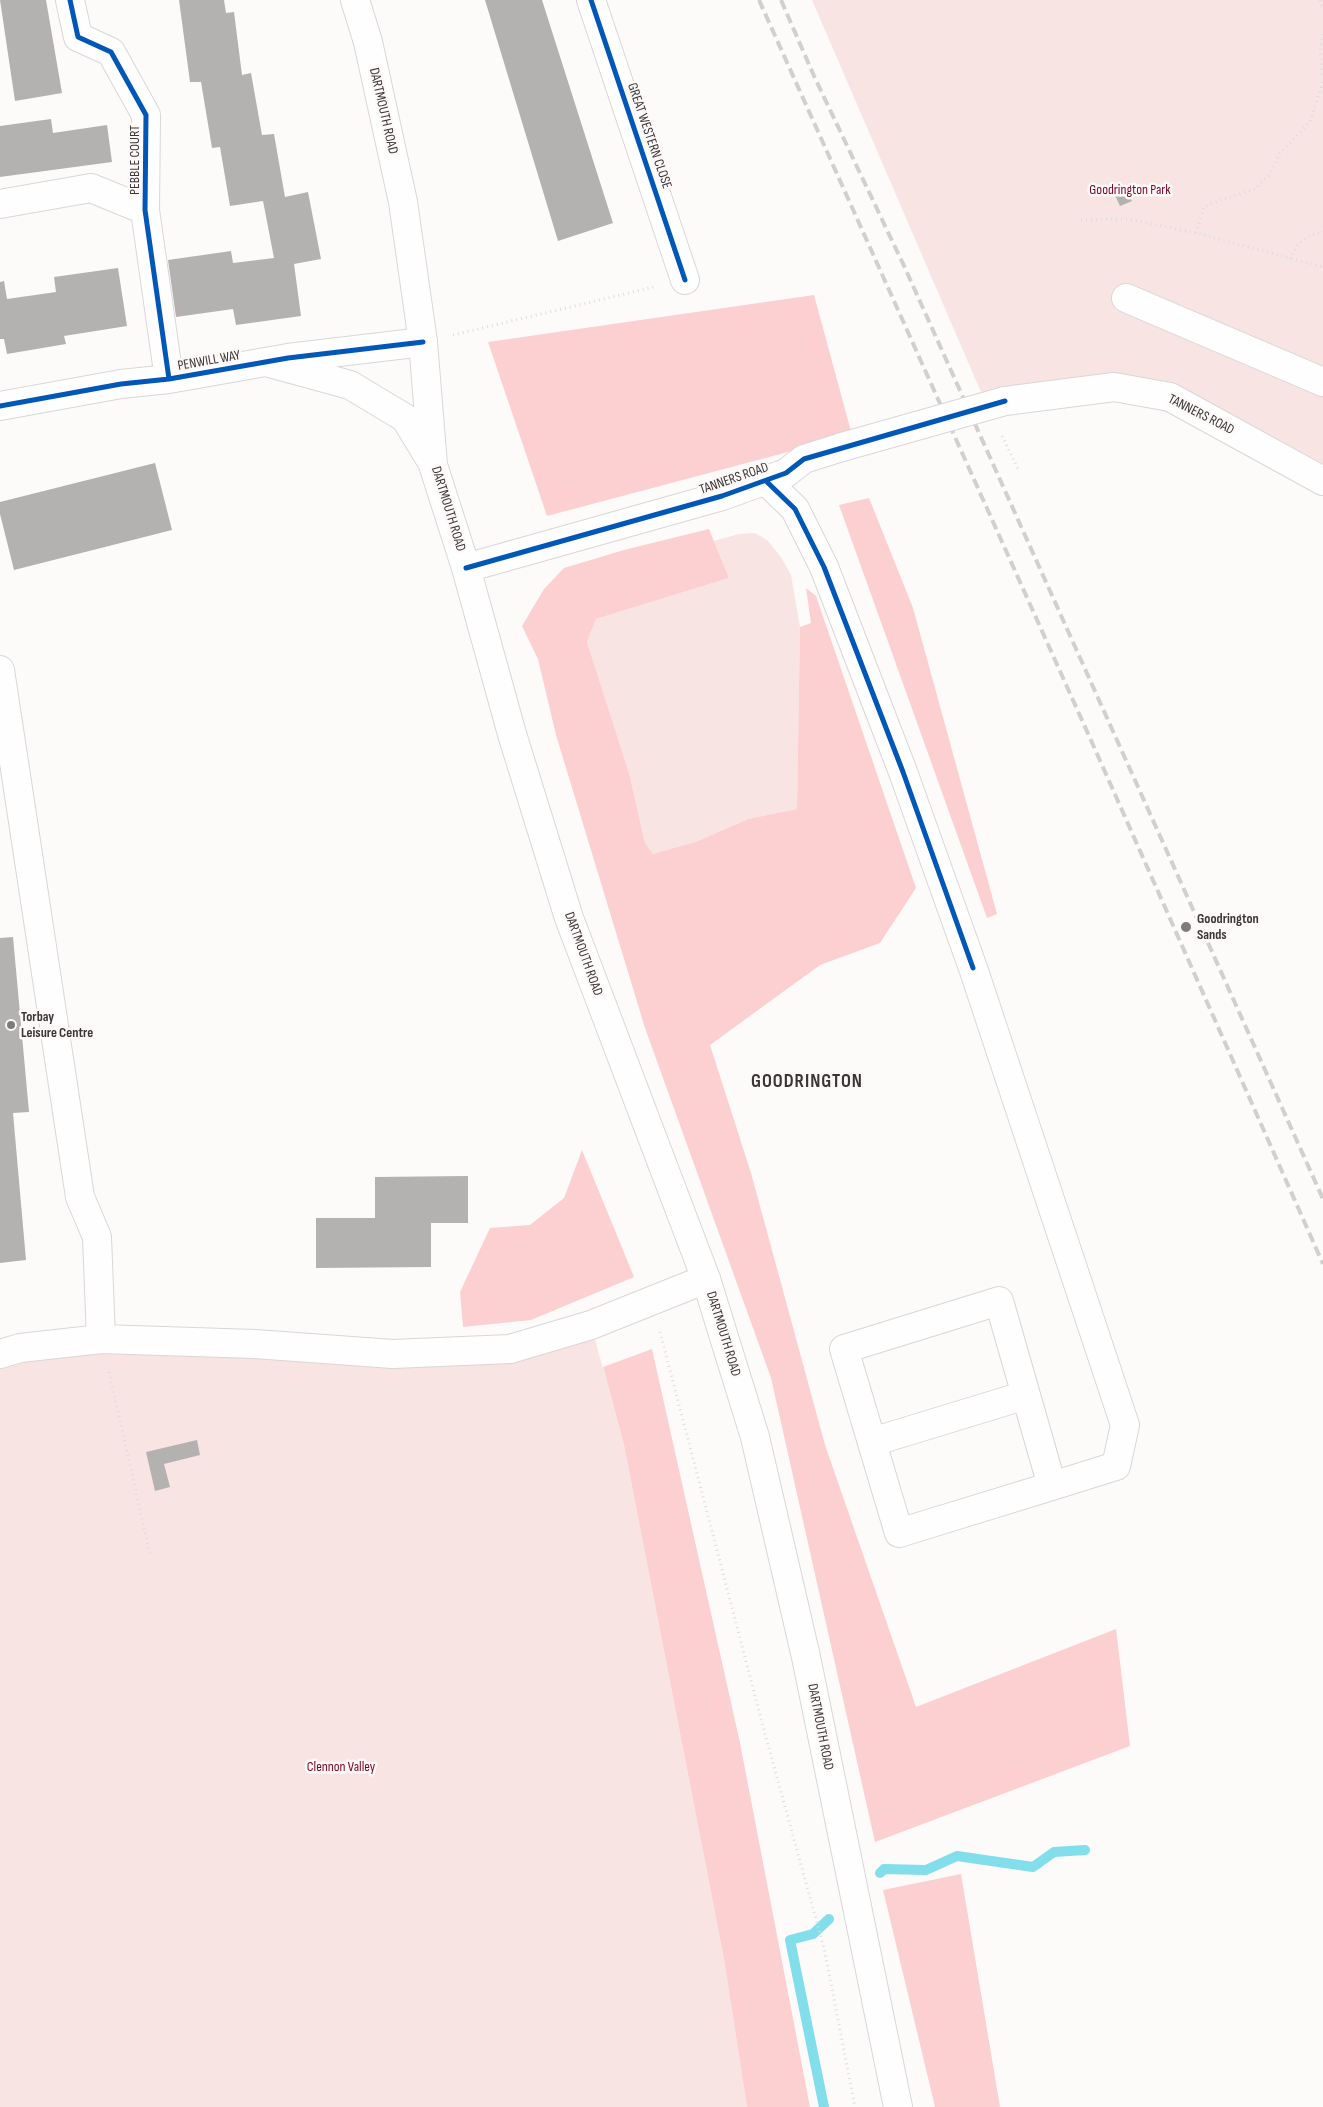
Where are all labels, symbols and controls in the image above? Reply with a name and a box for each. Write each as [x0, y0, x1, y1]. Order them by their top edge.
street label: DARTMOUTH ROAD [365, 66, 401, 156]
street label: GREAT WESTERN CLOSE [623, 81, 675, 191]
street label: PEBBLE COURT [127, 125, 143, 195]
park label: Goodrington Park [1089, 182, 1171, 198]
street label: PENWILL WAY [176, 347, 242, 375]
street label: TANNERS ROAD [1165, 391, 1237, 439]
street label: TANNERS ROAD [697, 459, 771, 499]
street label: DARTMOUTH ROAD [427, 465, 469, 553]
street label: DARTMOUTH ROAD [560, 910, 606, 998]
place label: Goodrington Sands [1197, 911, 1259, 944]
marker: Goodrington Sands [1179, 920, 1193, 934]
place label: Torbay Leisure Centre [21, 1009, 93, 1042]
marker: Torbay Leisure Centre [5, 1019, 17, 1031]
district label: GOODRINGTON [750, 1071, 864, 1093]
street label: DARTMOUTH ROAD [702, 1290, 744, 1378]
street label: DARTMOUTH ROAD [803, 1682, 837, 1772]
park label: Clennon Valley [307, 1759, 375, 1775]

